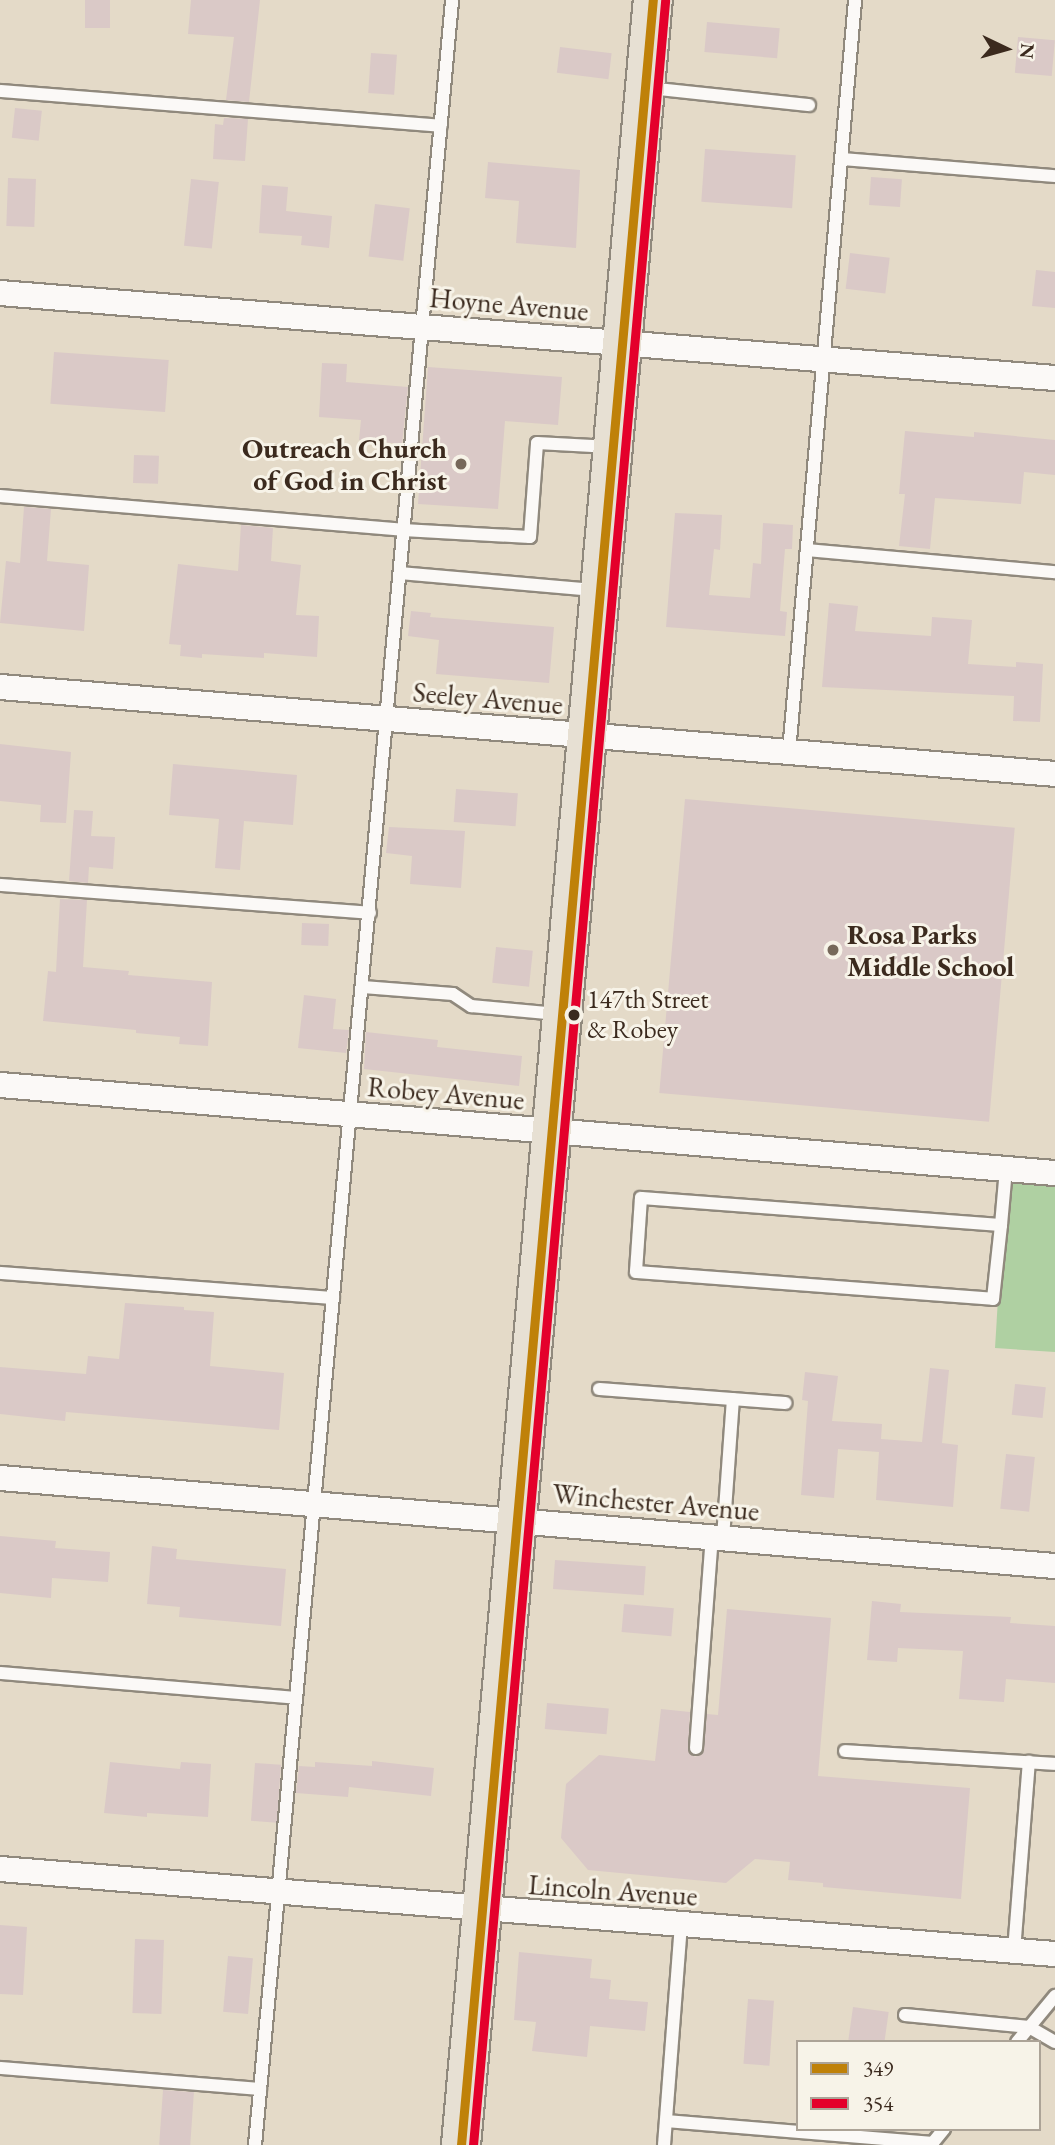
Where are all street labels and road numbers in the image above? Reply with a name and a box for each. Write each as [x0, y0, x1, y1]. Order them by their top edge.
street label: Hoyne Avenue [428, 280, 590, 328]
street label: Seeley Avenue [412, 675, 564, 721]
street label: Robey Avenue [366, 1069, 526, 1117]
street label: Winchester Avenue [551, 1476, 761, 1528]
street label: Lincoln Avenue [527, 1867, 699, 1913]

